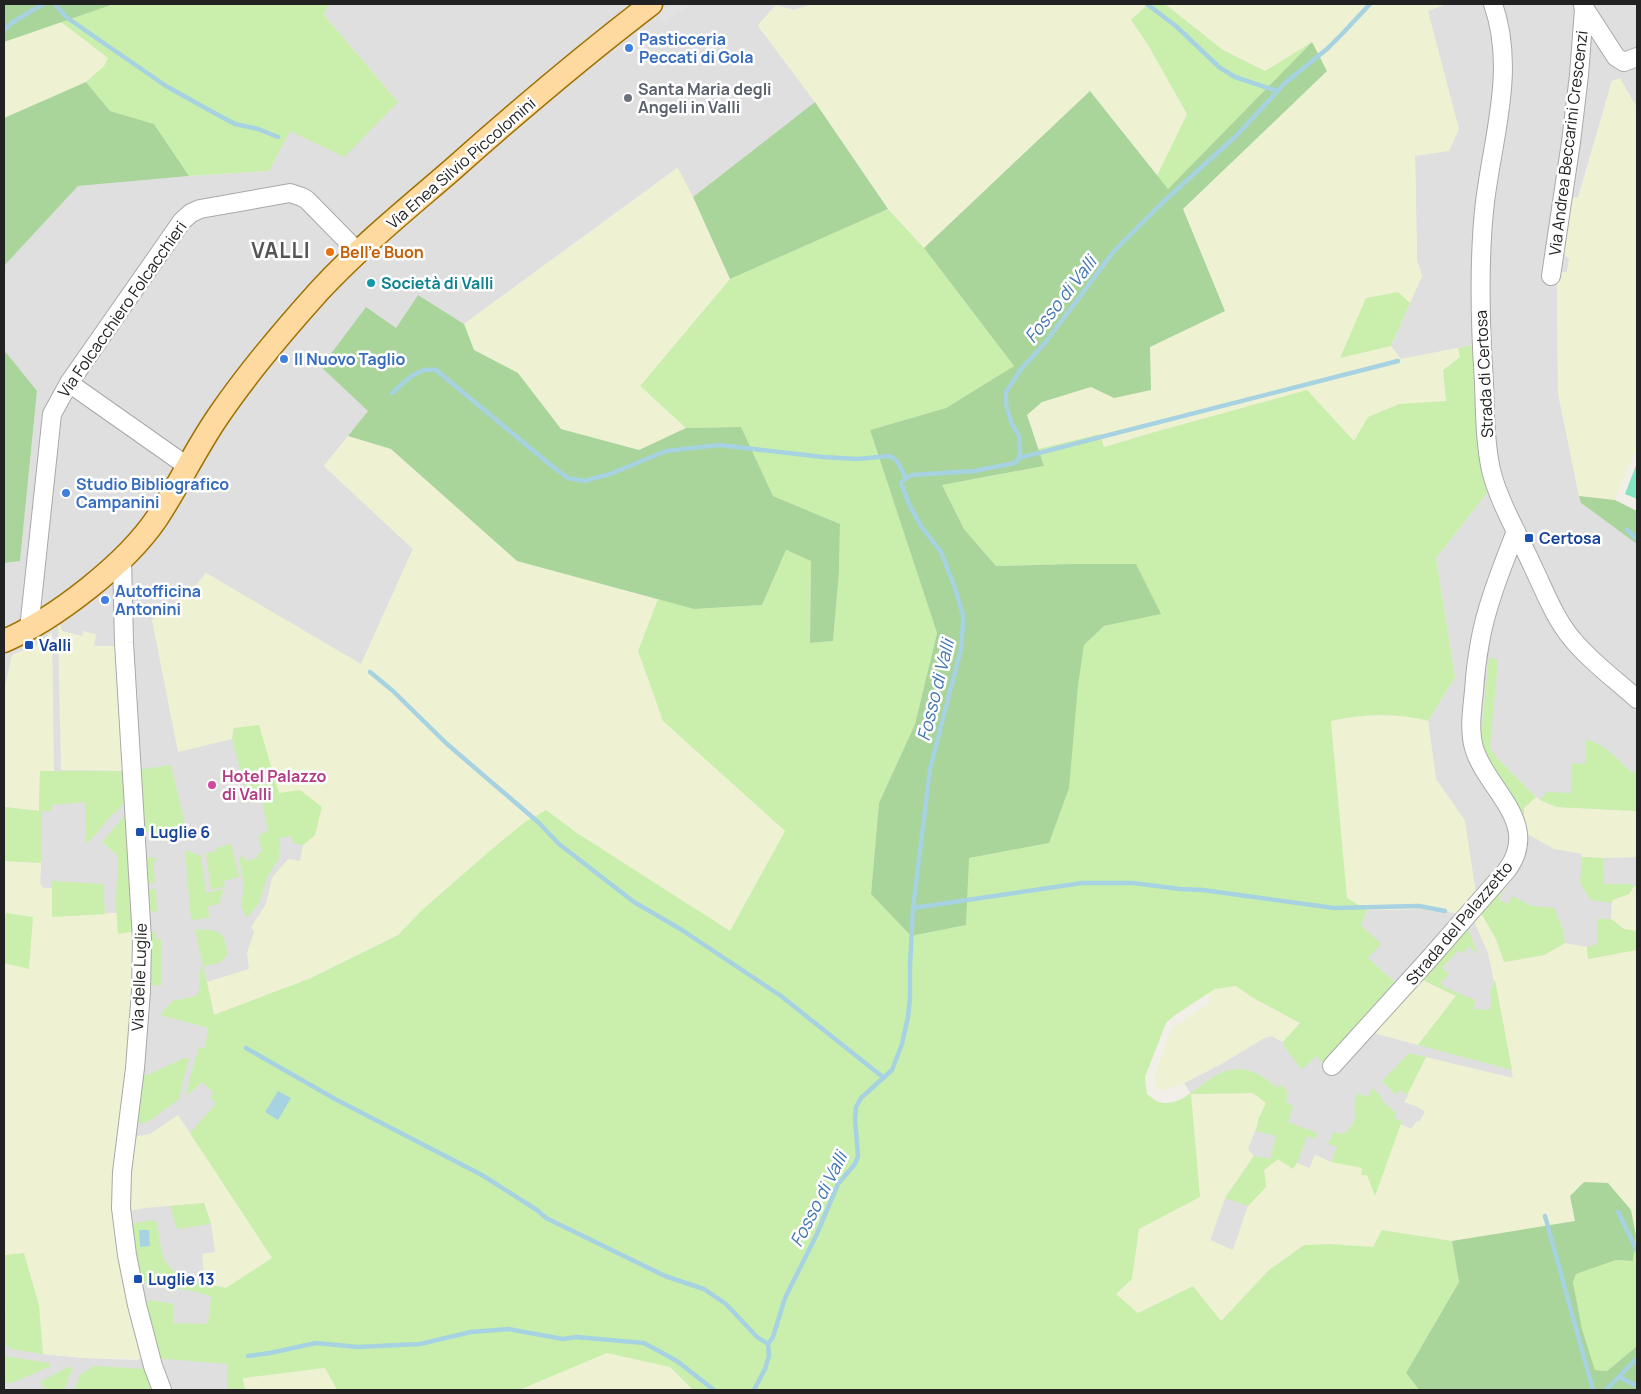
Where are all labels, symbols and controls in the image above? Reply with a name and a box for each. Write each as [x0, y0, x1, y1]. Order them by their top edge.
place label: Pasticceria Peccati di Gola [639, 28, 753, 68]
street label: Via Andrea Beccarini Crescenzi [1543, 29, 1593, 257]
marker: Pasticceria Peccati di Gola [623, 42, 635, 54]
place label: Santa Maria degli Angeli in Valli [638, 78, 772, 118]
street label: Via Enea Silvio Piccolomini [382, 92, 540, 234]
marker: Santa Maria degli Angeli in Valli [622, 92, 634, 104]
street label: Via Folcacchiero Folcacchieri [53, 216, 191, 402]
district label: VALLI [251, 236, 311, 264]
place label: Bell'e Buon [340, 241, 424, 263]
marker: Bell'e Buon [324, 246, 336, 258]
water label: Fosso di Valli [1019, 249, 1103, 347]
place label: Società di Valli [381, 272, 494, 294]
marker: Società di Valli [365, 277, 377, 289]
street label: Strada di Certosa [1470, 310, 1498, 438]
place label: Il Nuovo Taglio [294, 348, 405, 370]
marker: Il Nuovo Taglio [278, 353, 290, 365]
place label: Studio Bibliografico Campanini [76, 473, 229, 513]
marker: Studio Bibliografico Campanini [60, 487, 72, 499]
place label: Certosa [1539, 527, 1601, 549]
marker: Certosa [1523, 532, 1535, 544]
place label: Autofficina Antonini [115, 580, 201, 620]
marker: Autofficina Antonini [99, 594, 111, 606]
place label: Valli [39, 634, 71, 656]
water label: Fosso di Valli [911, 634, 960, 743]
marker: Valli [23, 639, 35, 651]
place label: Hotel Palazzo di Valli [222, 765, 327, 805]
marker: Hotel Palazzo di Valli [206, 779, 218, 791]
place label: Luglie 6 [150, 821, 210, 843]
marker: Luglie 6 [134, 826, 146, 838]
street label: Strada del Palazzetto [1401, 856, 1517, 990]
street label: Via delle Luglie [126, 923, 152, 1031]
water label: Fosso di Valli [784, 1145, 853, 1251]
place label: Luglie 13 [148, 1268, 215, 1290]
marker: Luglie 13 [132, 1273, 144, 1285]

